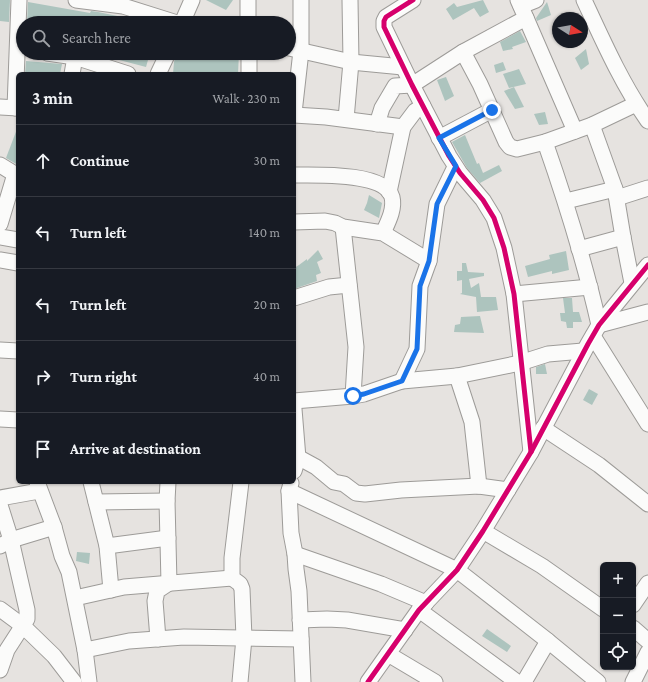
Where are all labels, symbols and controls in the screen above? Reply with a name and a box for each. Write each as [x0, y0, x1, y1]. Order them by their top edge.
north arrow [552, 12, 588, 48]
search box [16, 16, 296, 60]
icon: search [30, 27, 52, 49]
text: Search here [62, 30, 131, 46]
text: 3 min [32, 89, 73, 108]
text: Walk · 230 m [212, 91, 280, 106]
route end [483, 101, 501, 119]
icon: ahead [32, 150, 54, 172]
text: Continue [70, 153, 129, 169]
text: 30 m [254, 153, 280, 168]
icon: left [32, 222, 54, 244]
text: Turn left [70, 225, 126, 241]
text: 140 m [249, 225, 280, 240]
icon: left [32, 294, 54, 316]
text: Turn left [70, 297, 126, 313]
text: 20 m [254, 297, 280, 312]
icon: right [32, 366, 54, 388]
text: Turn right [70, 369, 137, 385]
text: 40 m [253, 369, 280, 384]
route start [344, 387, 362, 405]
icon: arrive [32, 438, 54, 460]
text: Arrive at destination [70, 441, 201, 457]
map controls [600, 562, 636, 670]
button: + [600, 562, 636, 598]
button: − [600, 598, 636, 634]
button: locate [600, 634, 636, 670]

